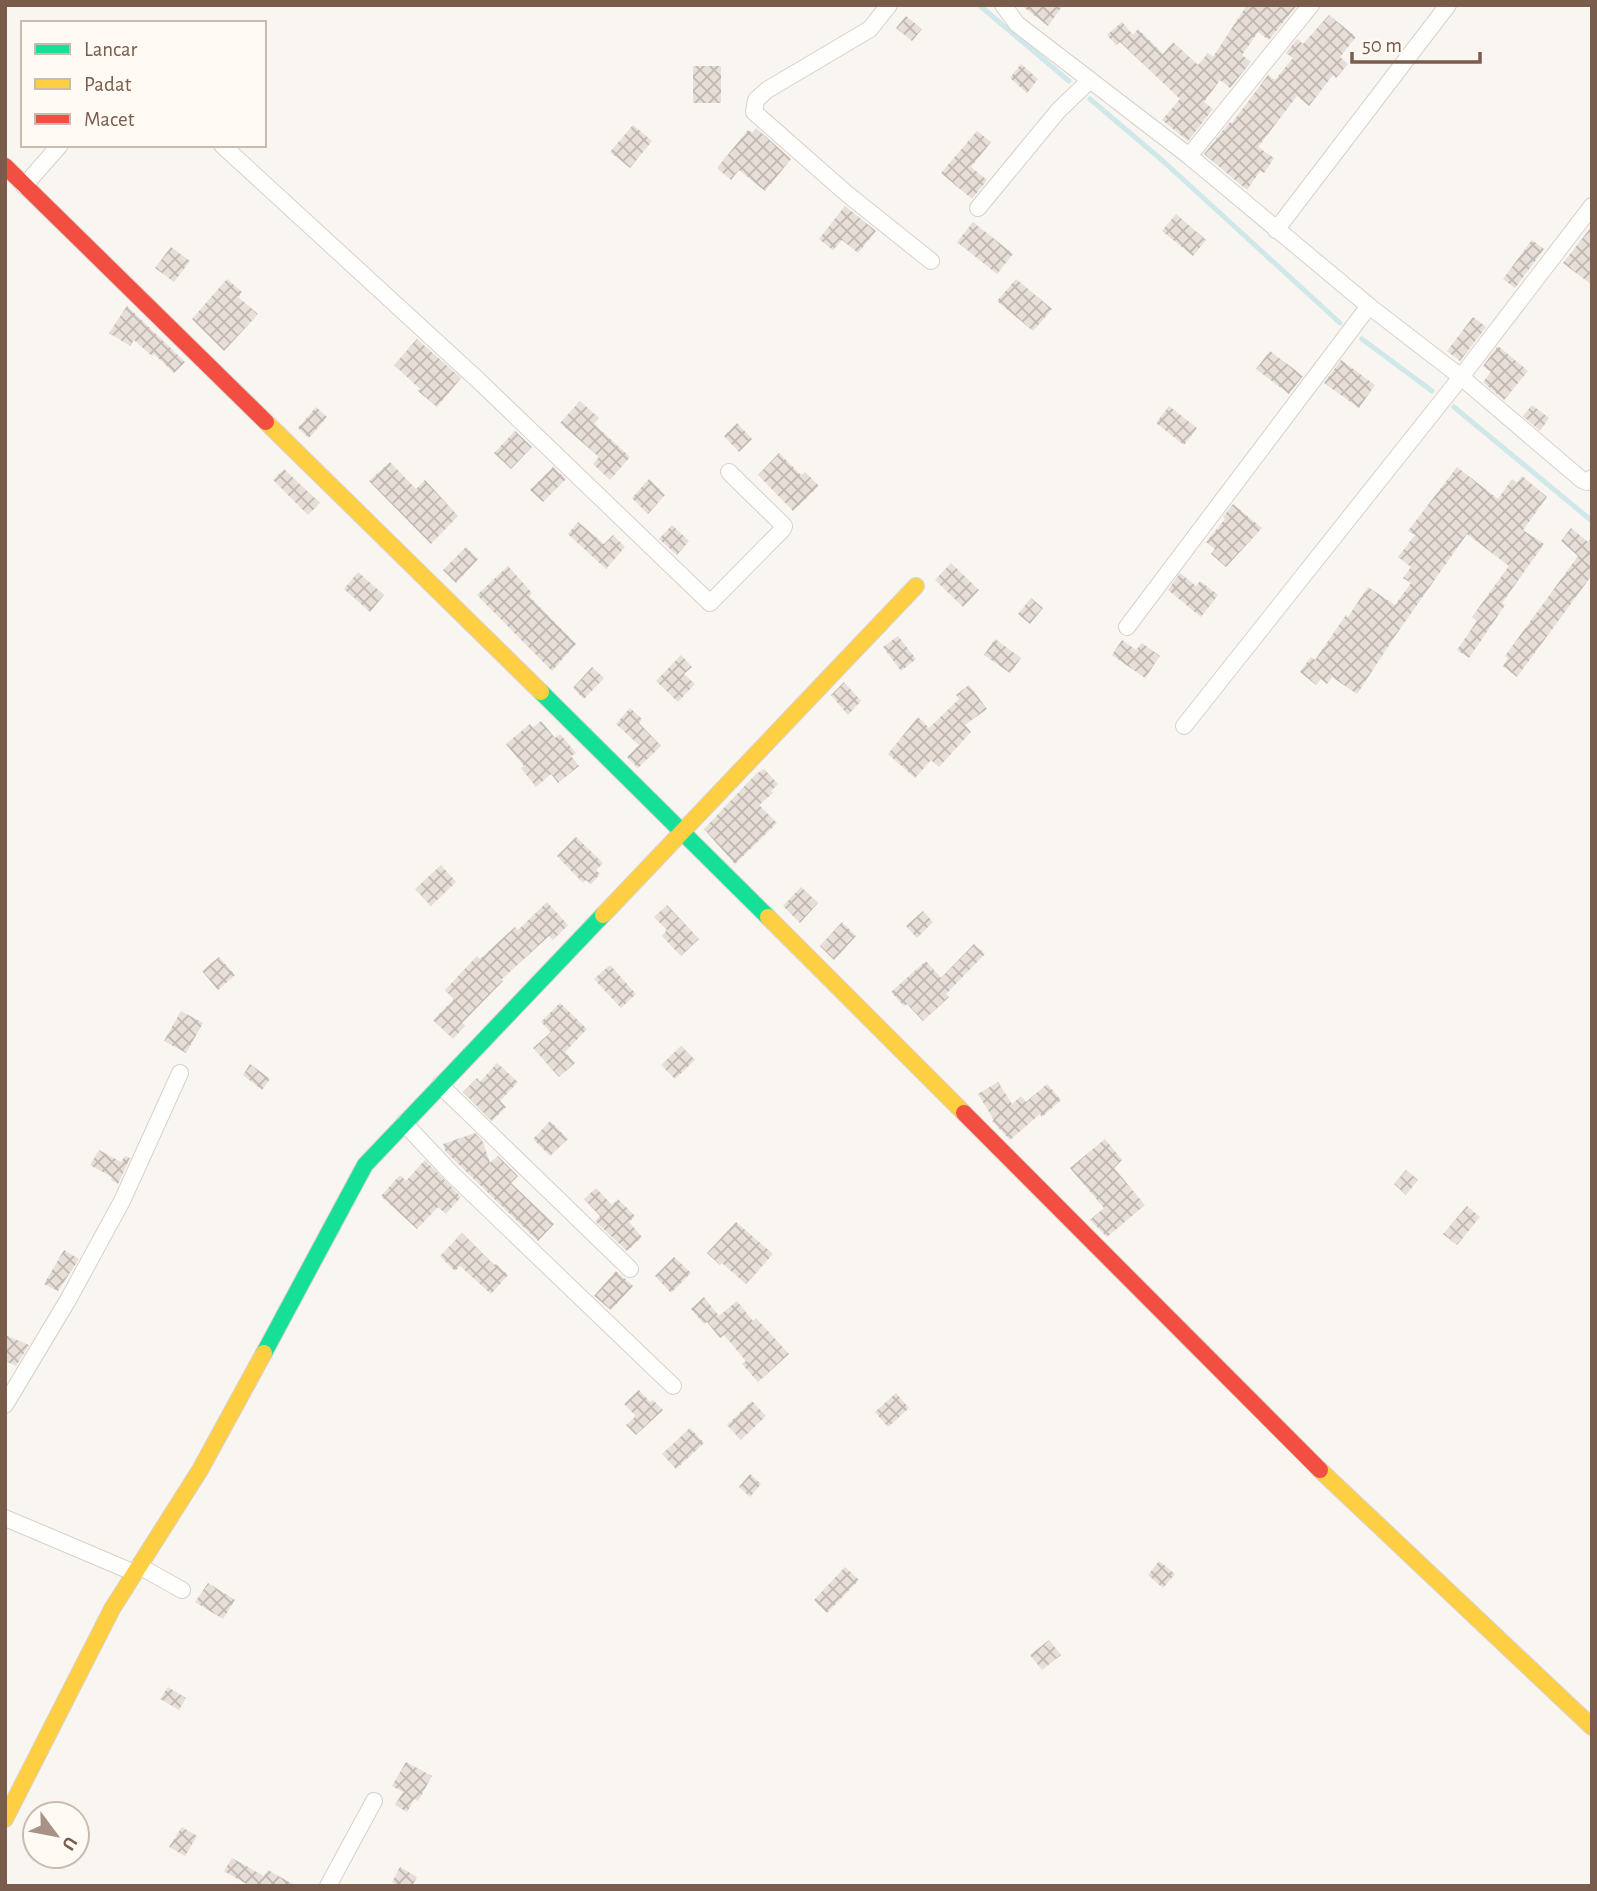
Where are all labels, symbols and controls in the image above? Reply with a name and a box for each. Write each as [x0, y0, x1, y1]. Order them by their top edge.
legend [21, 21, 266, 147]
scale bar [1352, 21, 1480, 65]
text: 50 m [1362, 35, 1402, 56]
text: Lancar [84, 39, 137, 60]
text: Padat [84, 74, 132, 95]
text: Macet [84, 109, 135, 130]
north arrow [21, 1800, 91, 1870]
text: U [58, 1833, 80, 1853]

